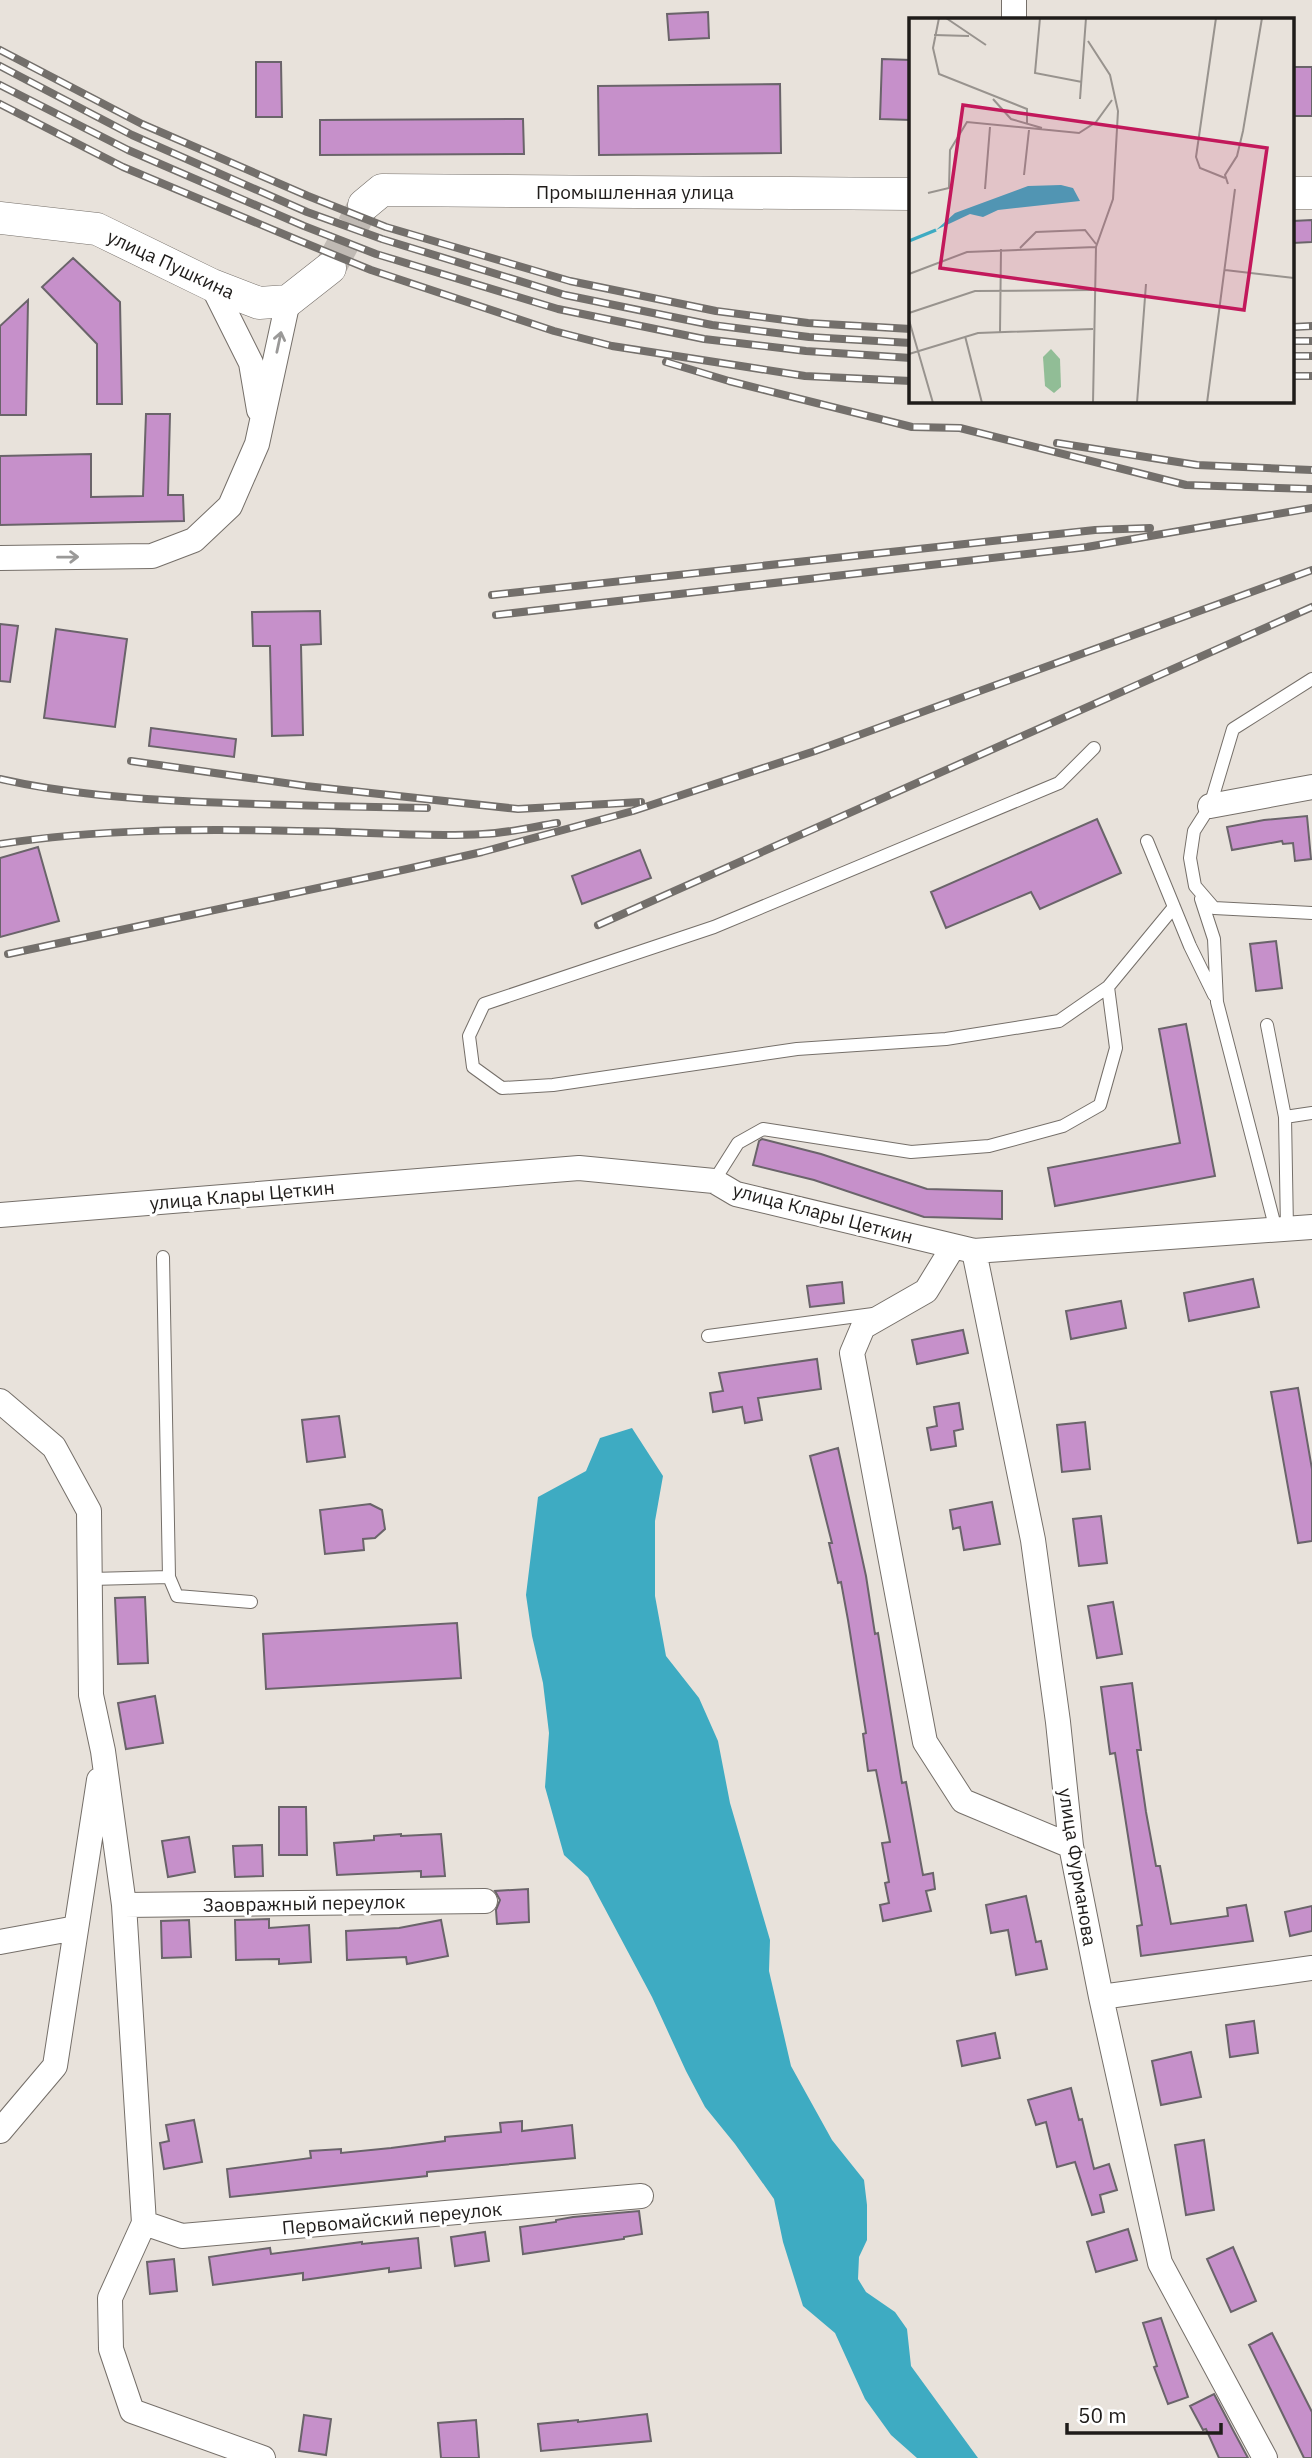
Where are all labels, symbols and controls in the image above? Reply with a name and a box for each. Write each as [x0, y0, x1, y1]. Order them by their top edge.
inset map [909, 18, 1294, 402]
street label: Промышленная улица [536, 180, 734, 204]
street label: улица Пушкина [103, 224, 239, 304]
one-way arrow [273, 331, 287, 354]
one-way arrow [56, 550, 79, 564]
street label: улица Клары Цеткин [148, 1175, 336, 1215]
street label: улица Клары Цеткин [730, 1177, 916, 1249]
street label: улица Фурманова [1054, 1786, 1102, 1948]
street label: Заовражный переулок [202, 1889, 406, 1917]
street label: Первомайский переулок [281, 2196, 503, 2240]
scale bar [1067, 2392, 1221, 2436]
text: 50 m [1078, 2401, 1127, 2429]

